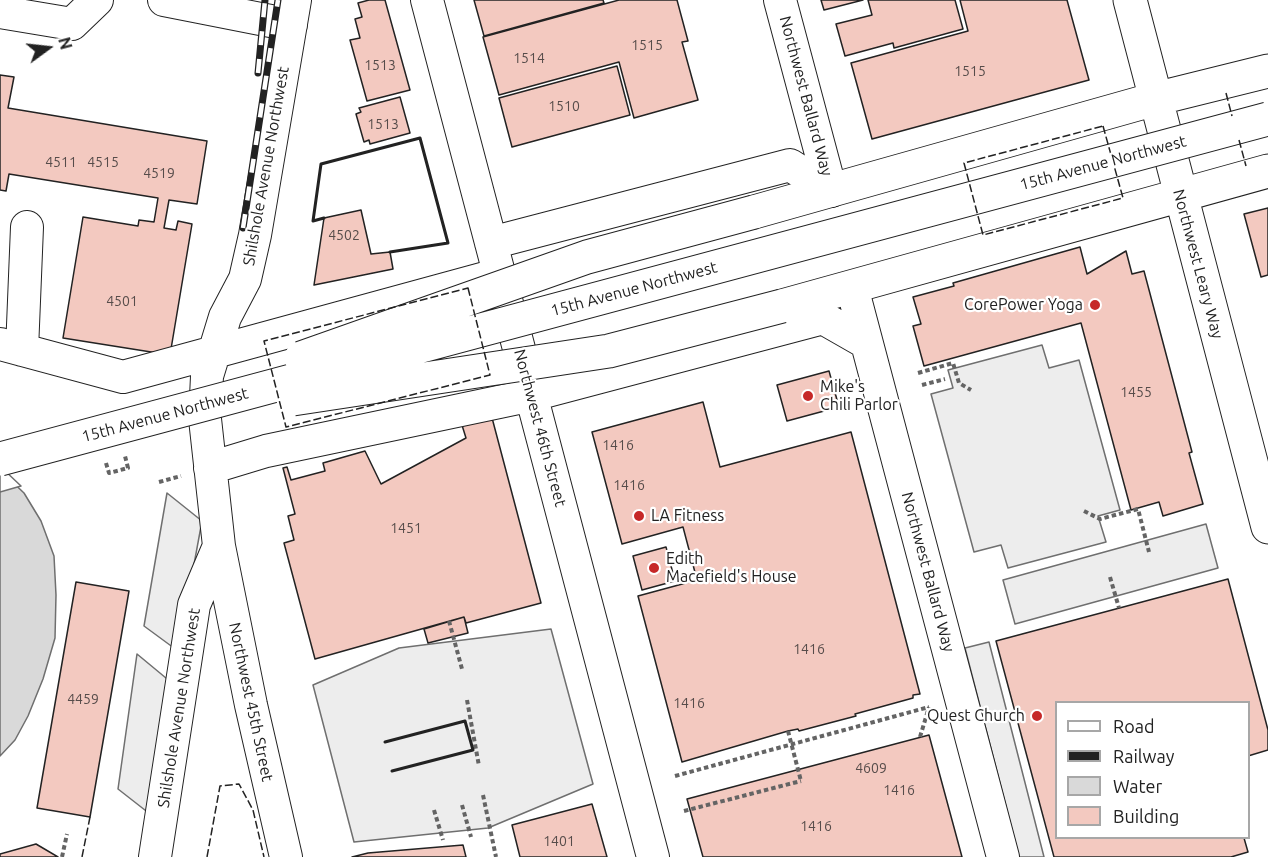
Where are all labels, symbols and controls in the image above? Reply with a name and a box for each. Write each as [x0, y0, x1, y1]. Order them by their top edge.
street label: Northwest Ballard Way [775, 14, 837, 178]
north arrow [18, 18, 78, 78]
text: N [55, 35, 76, 51]
house number: 1515 [631, 37, 663, 53]
house number: 1514 [513, 50, 545, 66]
house number: 1513 [364, 57, 396, 73]
house number: 1515 [954, 63, 986, 79]
street label: Shilshole Avenue Northwest [239, 65, 293, 267]
house number: 1510 [548, 98, 580, 114]
house number: 1513 [367, 116, 399, 132]
street label: 15th Avenue Northwest [1018, 132, 1188, 194]
house number: 4511 [45, 154, 77, 170]
house number: 4515 [87, 154, 119, 170]
house number: 4519 [143, 165, 175, 181]
street label: Northwest Leary Way [1169, 187, 1227, 341]
house number: 4502 [328, 227, 360, 243]
street label: 15th Avenue Northwest [549, 258, 719, 320]
house number: 4501 [106, 293, 138, 309]
place label: CorePower Yoga [964, 295, 1083, 315]
marker: CorePower Yoga [1088, 298, 1102, 312]
street label: Northwest 46th Street [510, 347, 570, 509]
place label: Mike's Chili Parlor [820, 377, 898, 415]
street label: 15th Avenue Northwest [80, 384, 250, 446]
house number: 1455 [1120, 384, 1152, 400]
marker: Mike's Chili Parlor [801, 389, 815, 403]
house number: 1416 [602, 437, 634, 453]
house number: 1416 [613, 477, 645, 493]
street label: Northwest Ballard Way [897, 490, 959, 654]
place label: LA Fitness [651, 506, 724, 526]
marker: LA Fitness [632, 509, 646, 523]
house number: 1451 [390, 520, 422, 536]
place label: Edith Macefield's House [666, 549, 797, 587]
marker: Edith Macefield's House [647, 561, 661, 575]
street label: Shilshole Avenue Northwest [154, 607, 204, 809]
street label: Northwest 45th Street [225, 621, 277, 783]
house number: 1416 [793, 641, 825, 657]
house number: 4459 [67, 691, 99, 707]
house number: 1416 [673, 695, 705, 711]
legend [1055, 701, 1250, 839]
place label: Quest Church [927, 706, 1025, 726]
marker: Quest Church [1030, 709, 1044, 723]
text: Road [1113, 716, 1155, 736]
text: Railway [1113, 746, 1174, 766]
house number: 4609 [855, 760, 887, 776]
text: Water [1113, 776, 1162, 796]
house number: 1416 [883, 782, 915, 798]
text: Building [1113, 806, 1179, 826]
house number: 1416 [800, 818, 832, 834]
house number: 1401 [543, 833, 575, 849]

